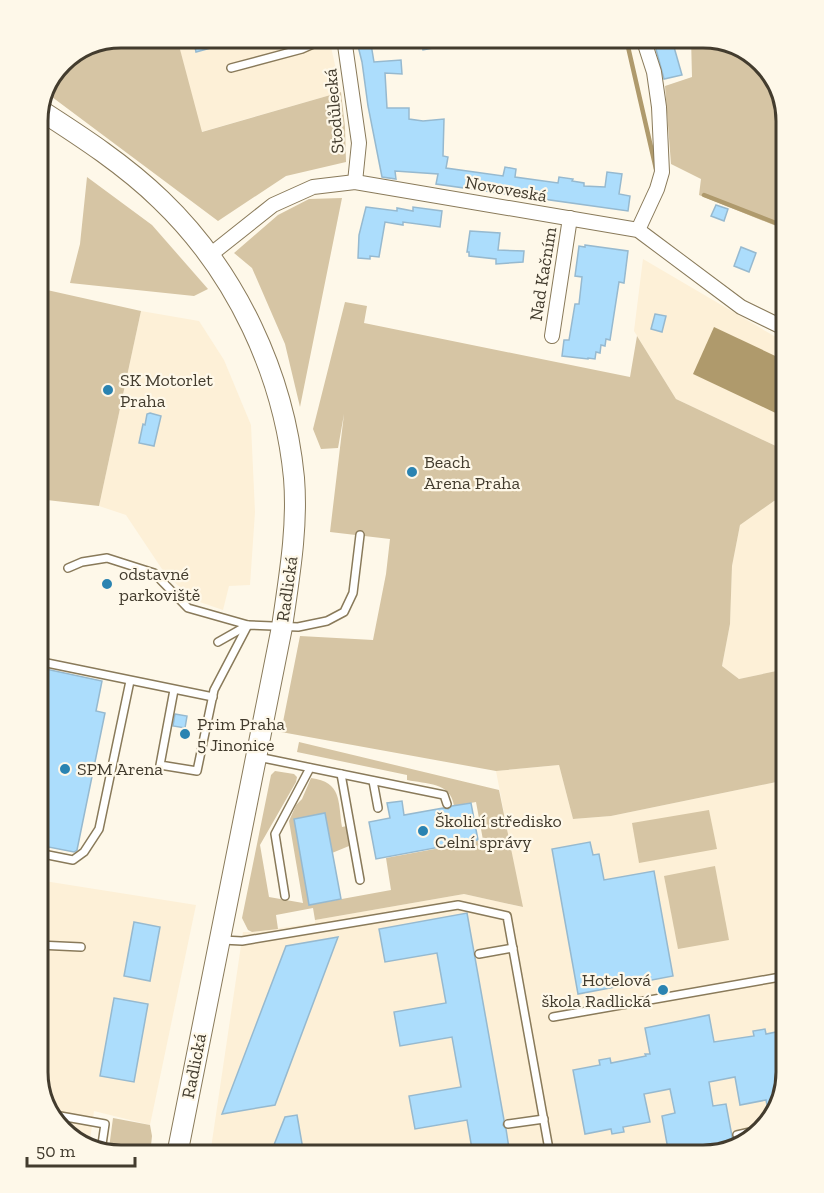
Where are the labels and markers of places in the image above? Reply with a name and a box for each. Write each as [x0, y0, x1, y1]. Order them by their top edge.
place label: SK Motorlet Praha [120, 369, 213, 412]
marker: SK Motorlet Praha [101, 383, 115, 397]
place label: Beach Arena Praha [424, 451, 520, 494]
marker: Beach Arena Praha [405, 465, 419, 479]
place label: odstavné parkoviště [119, 563, 200, 606]
marker: odstavné parkoviště [100, 577, 114, 591]
place label: Prim Praha 5 Jinonice [197, 713, 285, 756]
marker: Prim Praha 5 Jinonice [178, 727, 192, 741]
place label: SPM Arena [77, 758, 163, 780]
marker: SPM Arena [58, 762, 72, 776]
place label: Školicí středisko Celní správy [435, 810, 562, 853]
marker: Školicí středisko Celní správy [416, 824, 430, 838]
place label: Hotelová škola Radlická [541, 969, 651, 1012]
marker: Hotelová škola Radlická [656, 983, 670, 997]

